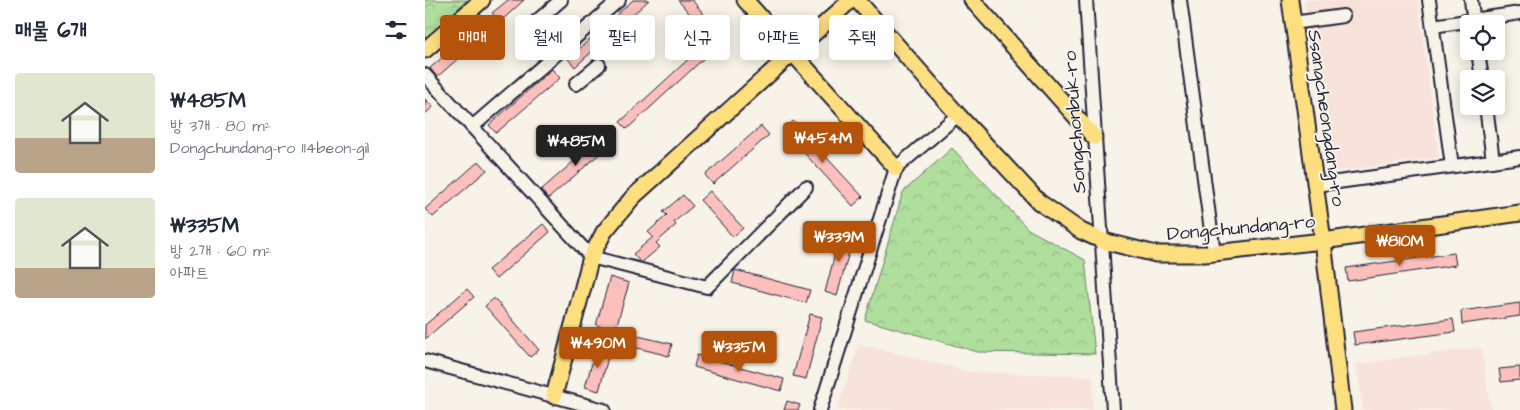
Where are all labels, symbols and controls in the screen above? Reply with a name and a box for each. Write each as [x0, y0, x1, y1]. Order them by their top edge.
chip: 매매 [440, 15, 505, 60]
chip: 월세 [515, 15, 580, 60]
chip: 필터 [590, 15, 655, 60]
chip: 신규 [665, 15, 730, 60]
chip: 아파트 [740, 15, 819, 60]
chip: 주택 [829, 15, 894, 60]
map controls [1460, 15, 1505, 115]
button: locate [1460, 15, 1505, 60]
text: 매물 6개 [15, 16, 87, 45]
icon: filters [382, 16, 410, 44]
street label: Ssangcheongdang-ro [1299, 28, 1352, 209]
street label: Songchonbuk-ro [1057, 49, 1094, 194]
button: layers [1460, 70, 1505, 115]
text: ₩485M [170, 86, 246, 115]
icon: home [55, 93, 115, 153]
text: 방 3개 · 80 m² [170, 115, 271, 137]
pin: ₩454M [788, 121, 858, 164]
pin: ₩485M [541, 124, 611, 167]
text: ₩454M [794, 127, 852, 149]
text: ₩485M [547, 130, 605, 152]
text: Dongchundang-ro 114beon-gil [170, 137, 369, 159]
street label: Dongchundang-ro [1166, 208, 1317, 249]
text: ₩335M [170, 211, 239, 240]
icon: home [55, 218, 115, 278]
pin: ₩339M [804, 220, 874, 263]
pin: ₩810M [1365, 224, 1435, 267]
text: ₩339M [814, 226, 864, 248]
text: ₩810M [1376, 230, 1424, 252]
text: 방 2개 · 60 m² [170, 240, 271, 262]
text: 아파트 [170, 262, 209, 284]
pin: ₩490M [563, 326, 633, 369]
pin: ₩335M [704, 330, 774, 373]
text: ₩490M [570, 332, 626, 354]
text: ₩335M [713, 336, 765, 358]

